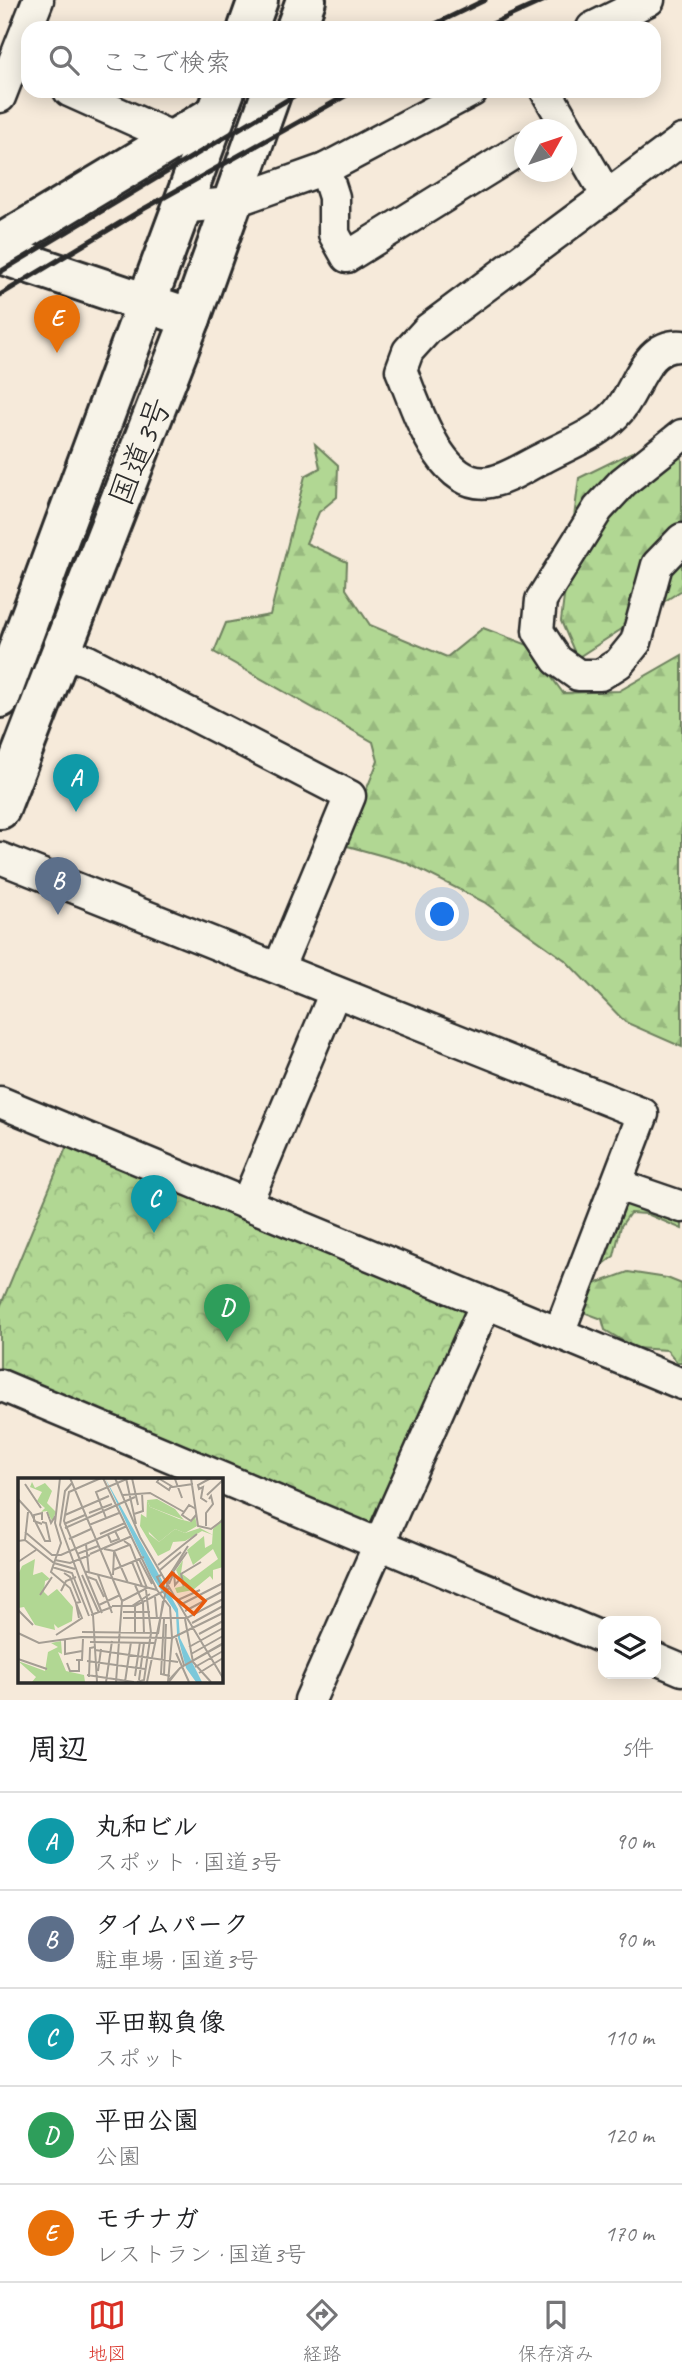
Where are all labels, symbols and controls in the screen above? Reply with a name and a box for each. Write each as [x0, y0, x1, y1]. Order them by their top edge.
search box [21, 21, 661, 98]
icon: search [45, 41, 83, 79]
text: ここで検索 [101, 46, 231, 79]
north arrow [514, 119, 577, 182]
pin: E [34, 295, 80, 353]
street label: 国道3号 [99, 391, 181, 512]
pin: A [53, 754, 99, 812]
pin: B [35, 857, 81, 915]
your location [425, 897, 459, 931]
pin: C [131, 1175, 177, 1233]
pin: D [204, 1284, 250, 1342]
inset map [18, 1478, 222, 1682]
map controls [598, 1616, 661, 1679]
button: layers [598, 1616, 661, 1679]
text: 周辺 [28, 1730, 88, 1768]
text: 5件 [621, 1734, 654, 1763]
text: 丸和ビル [95, 1810, 198, 1843]
text: A [45, 1827, 57, 1856]
text: 90 m [615, 1827, 654, 1856]
text: スポット · 国道3号 [95, 1848, 282, 1877]
text: タイムパーク [95, 1908, 249, 1941]
text: B [45, 1925, 57, 1954]
text: 90 m [615, 1925, 654, 1954]
text: 駐車場 · 国道3号 [95, 1946, 259, 1975]
text: 平田靱負像 [95, 2006, 225, 2039]
text: C [46, 2023, 56, 2052]
text: 110 m [605, 2023, 654, 2052]
text: スポット [95, 2044, 187, 2073]
text: 平田公園 [95, 2104, 199, 2137]
text: D [44, 2121, 58, 2150]
text: 120 m [605, 2121, 654, 2150]
text: 公園 [95, 2142, 141, 2171]
text: モチナガ [95, 2202, 199, 2235]
text: E [45, 2219, 57, 2248]
text: 170 m [605, 2219, 654, 2248]
text: レストラン · 国道3号 [95, 2240, 307, 2269]
tab: 地図 [88, 2296, 126, 2366]
tab: 経路 [303, 2296, 341, 2366]
tab: 保存済み [518, 2296, 594, 2366]

